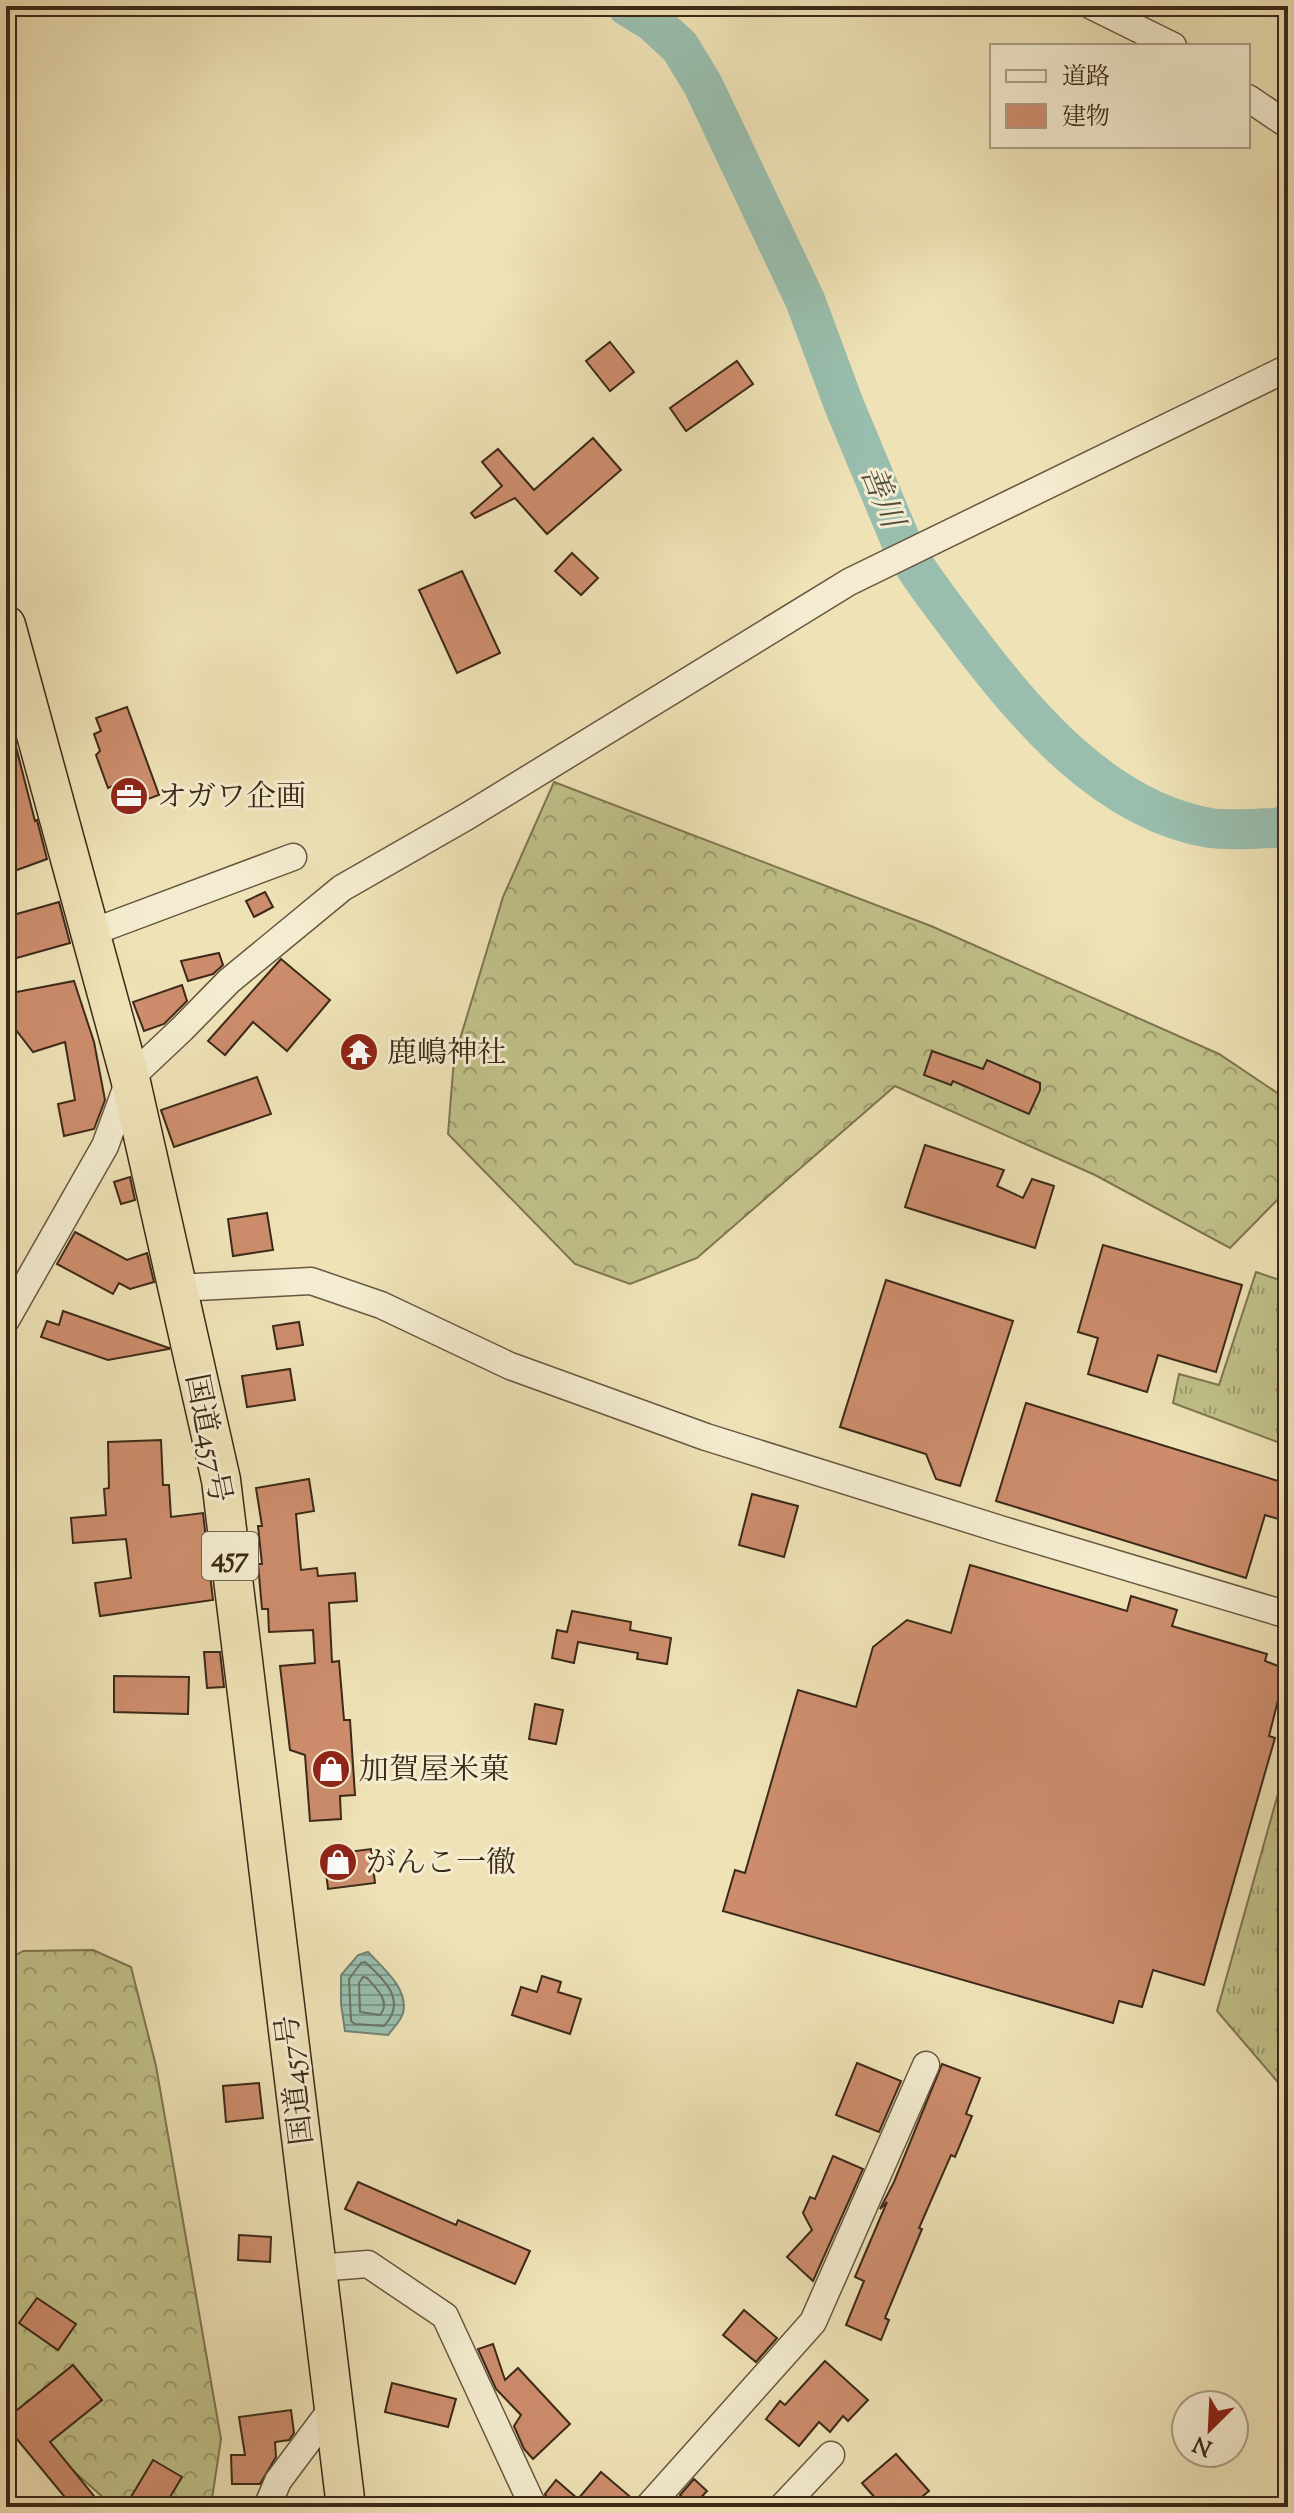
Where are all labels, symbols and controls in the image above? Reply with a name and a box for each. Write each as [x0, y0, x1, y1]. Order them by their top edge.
legend [990, 44, 1250, 148]
text: 道路 [1062, 61, 1110, 95]
text: 建物 [1062, 101, 1110, 135]
water label: 善川 [847, 459, 915, 538]
office icon: オガワ企画 [108, 775, 150, 817]
place label: オガワ企画 [157, 777, 306, 820]
temple icon: 鹿嶋神社 [338, 1031, 380, 1073]
place label: 鹿嶋神社 [387, 1033, 507, 1076]
street label: 国道457号 [173, 1370, 240, 1507]
road number: 457 [202, 1532, 258, 1580]
shop icon: 加賀屋米菓 [310, 1748, 352, 1790]
place label: 加賀屋米菓 [359, 1750, 509, 1793]
shop icon: がんこ一徹 [317, 1841, 359, 1883]
place label: がんこ一徹 [366, 1843, 516, 1886]
street label: 国道457号 [267, 2012, 326, 2147]
north arrow [1170, 2389, 1250, 2469]
text: N [1188, 2426, 1218, 2463]

